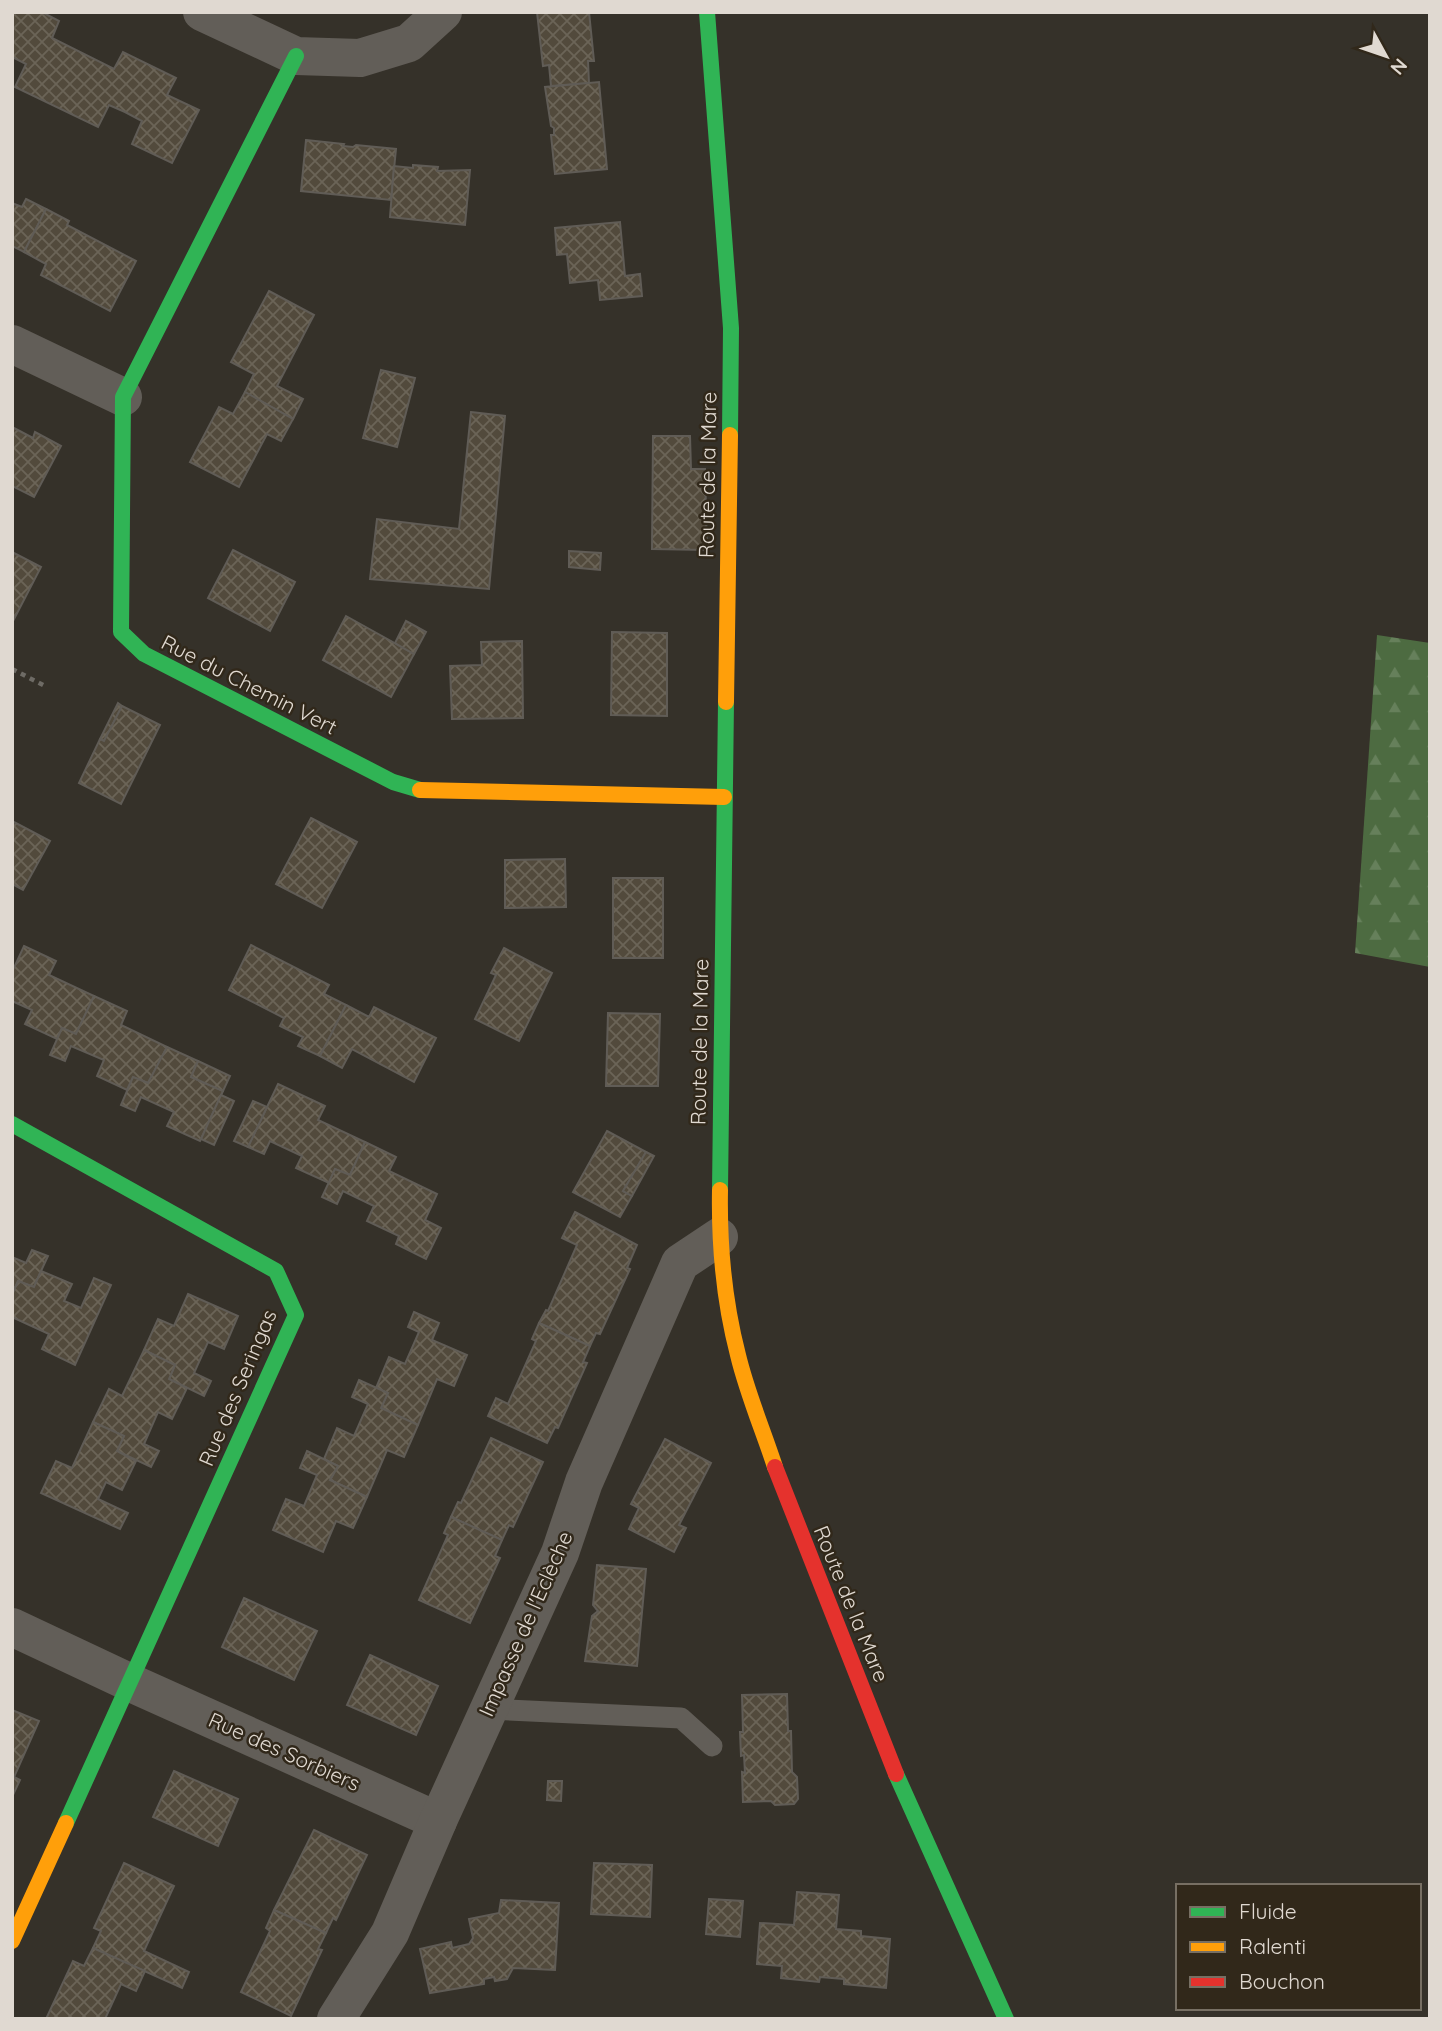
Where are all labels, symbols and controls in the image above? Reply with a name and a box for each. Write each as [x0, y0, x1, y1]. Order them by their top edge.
north arrow [1351, 21, 1421, 91]
text: N [1385, 54, 1413, 80]
street label: Route de la Mare [693, 392, 721, 558]
street label: Rue du Chemin Vert [157, 629, 342, 740]
street label: Route de la Mare [685, 959, 713, 1125]
street label: Rue des Seringas [192, 1305, 282, 1470]
street label: Route de la Mare [809, 1522, 895, 1686]
street label: Impasse de l'Eclèche [472, 1527, 578, 1720]
street label: Rue des Sorbiers [205, 1706, 364, 1796]
legend [1176, 1884, 1421, 2010]
text: Fluide [1239, 1898, 1297, 1924]
text: Ralenti [1239, 1933, 1306, 1959]
text: Bouchon [1239, 1968, 1325, 1994]

